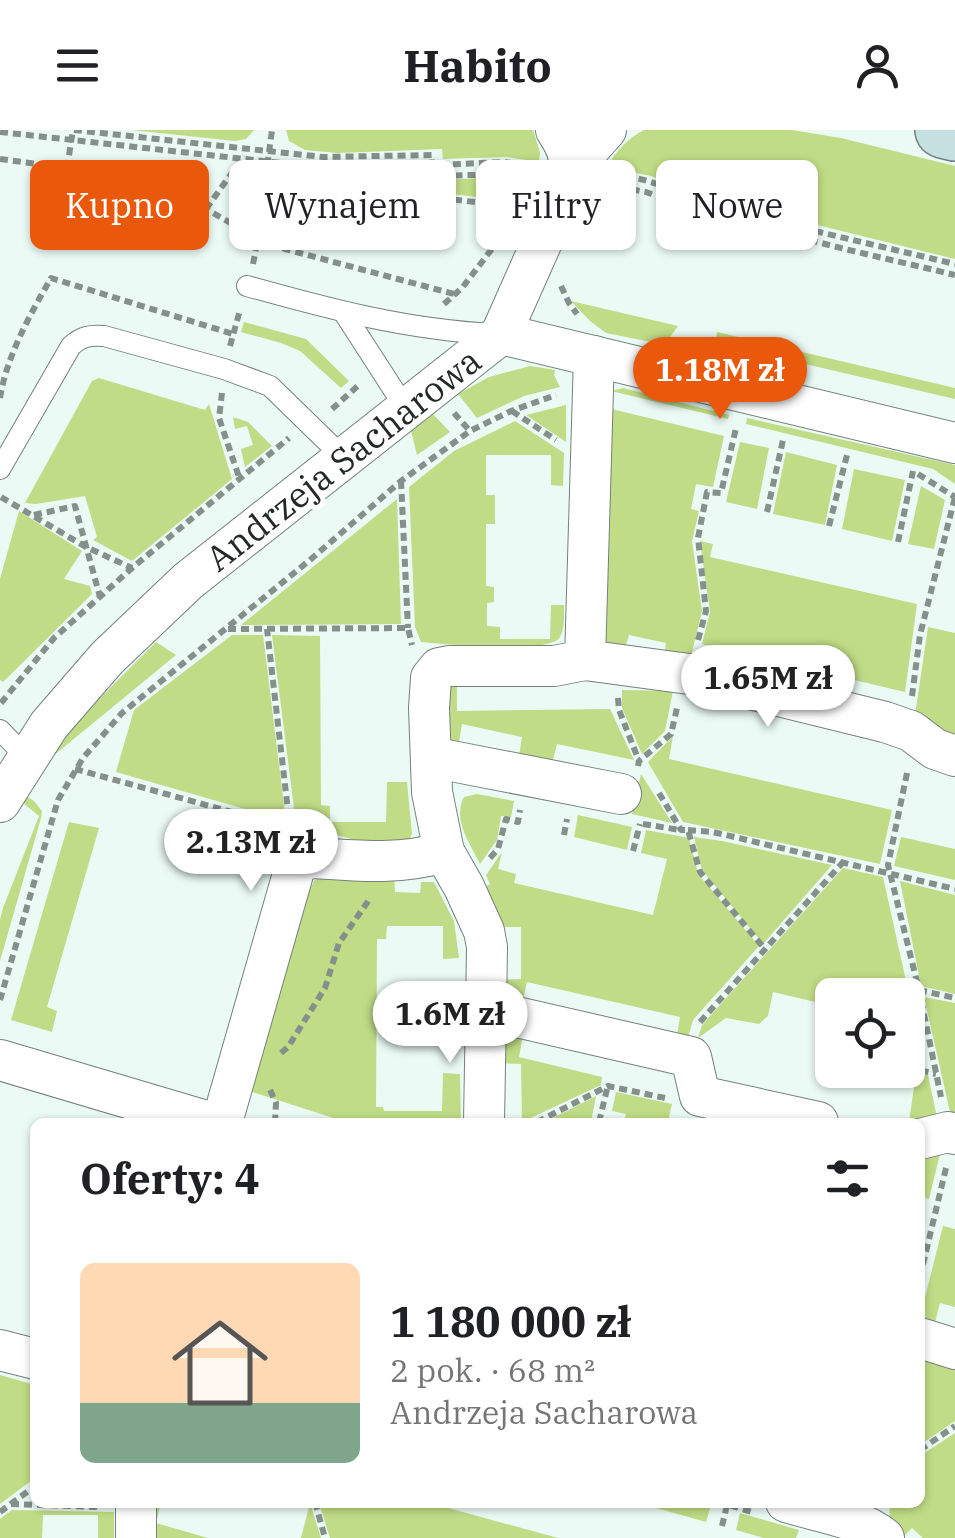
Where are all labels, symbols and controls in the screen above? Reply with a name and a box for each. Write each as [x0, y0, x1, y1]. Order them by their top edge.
text: Habito [403, 36, 552, 94]
icon: menu [50, 38, 105, 93]
icon: person [850, 38, 905, 93]
chip: Kupno [30, 160, 209, 250]
chip: Wynajem [229, 160, 456, 250]
chip: Filtry [476, 160, 636, 250]
chip: Nowe [656, 160, 818, 250]
street label: Andrzeja Sacharowa [196, 337, 490, 581]
pin: 1.18M zł [617, 337, 823, 422]
text: 1.18M zł [655, 348, 785, 390]
pin: 1.65M zł [665, 645, 871, 730]
text: 1.65M zł [703, 656, 833, 698]
pin: 2.13M zł [148, 809, 354, 894]
text: 2.13M zł [186, 820, 316, 862]
map controls [815, 978, 925, 1088]
button: locate [815, 978, 925, 1088]
pin: 1.6M zł [358, 981, 542, 1066]
text: 1.6M zł [395, 992, 505, 1034]
text: Oferty: 4 [80, 1151, 260, 1206]
icon: filters [820, 1151, 875, 1206]
text: 1 180 000 zł [390, 1294, 631, 1349]
icon: home [160, 1303, 280, 1423]
text: 2 pok. · 68 m² [390, 1349, 595, 1391]
text: Andrzeja Sacharowa [390, 1391, 698, 1433]

